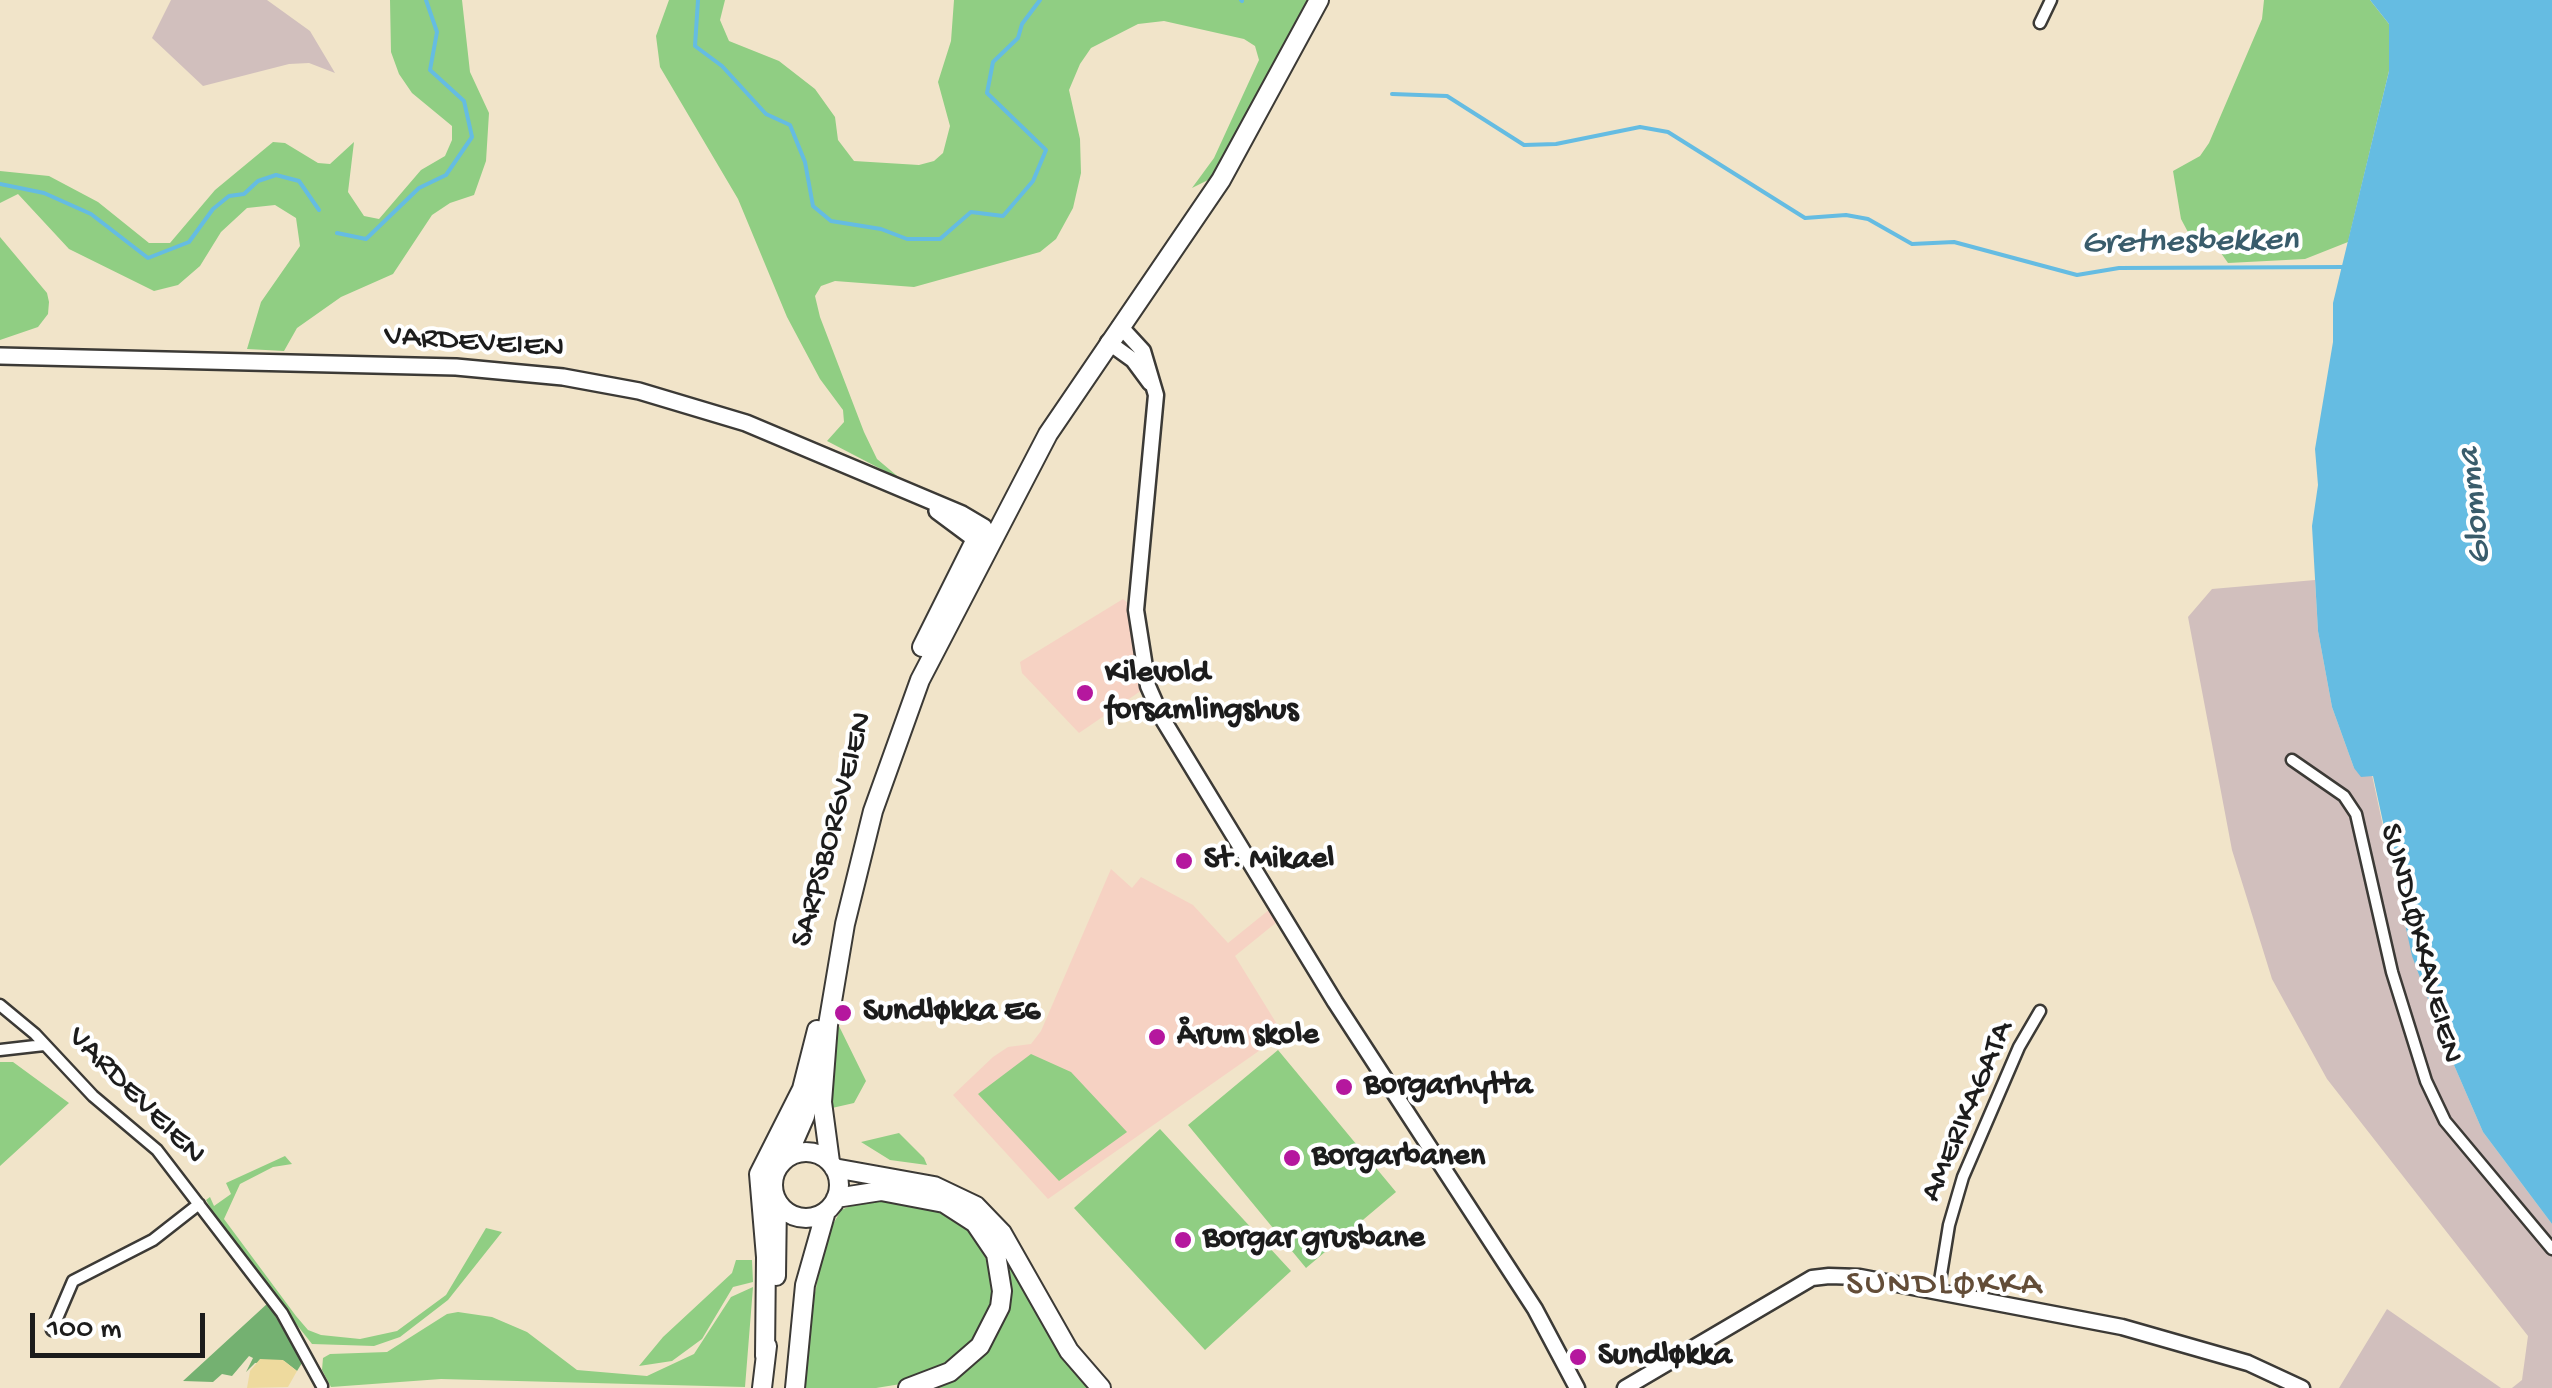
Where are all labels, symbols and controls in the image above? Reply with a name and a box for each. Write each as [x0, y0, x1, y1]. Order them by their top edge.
water label: Gretnesbekken [2081, 221, 2299, 267]
street label: VARDEVEIEN [383, 319, 565, 369]
water label: Glomma [2450, 446, 2504, 566]
place label: Kilevold forsamlingshus [1105, 656, 1298, 731]
marker: Kilevold forsamlingshus [1074, 682, 1096, 704]
street label: SARPSBORGVEIEN [784, 708, 884, 952]
street label: SUNDLØKKAVEIEN [2369, 820, 2469, 1068]
place label: St. Mikael [1204, 842, 1334, 880]
marker: St. Mikael [1173, 850, 1195, 872]
place label: Sundløkka E6 [863, 994, 1040, 1032]
marker: Sundløkka E6 [832, 1002, 854, 1024]
street label: AMERIKAGATA [1914, 1016, 2024, 1208]
place label: Årum skole [1177, 1018, 1319, 1056]
street label: VARDEVEIEN [58, 1020, 212, 1174]
marker: Årum skole [1146, 1026, 1168, 1048]
place label: Borgarhytta [1364, 1068, 1532, 1106]
marker: Borgarhytta [1333, 1076, 1355, 1098]
place label: Borgarbanen [1312, 1139, 1485, 1177]
marker: Borgarbanen [1281, 1147, 1303, 1169]
place label: Borgar grusbane [1203, 1221, 1425, 1259]
marker: Borgar grusbane [1172, 1229, 1194, 1251]
district label: SUNDLØKKA [1846, 1266, 2044, 1308]
scale bar [35, 1293, 210, 1355]
text: 100 m [47, 1313, 122, 1348]
place label: Sundløkka [1598, 1338, 1732, 1376]
marker: Sundløkka [1567, 1346, 1589, 1368]

